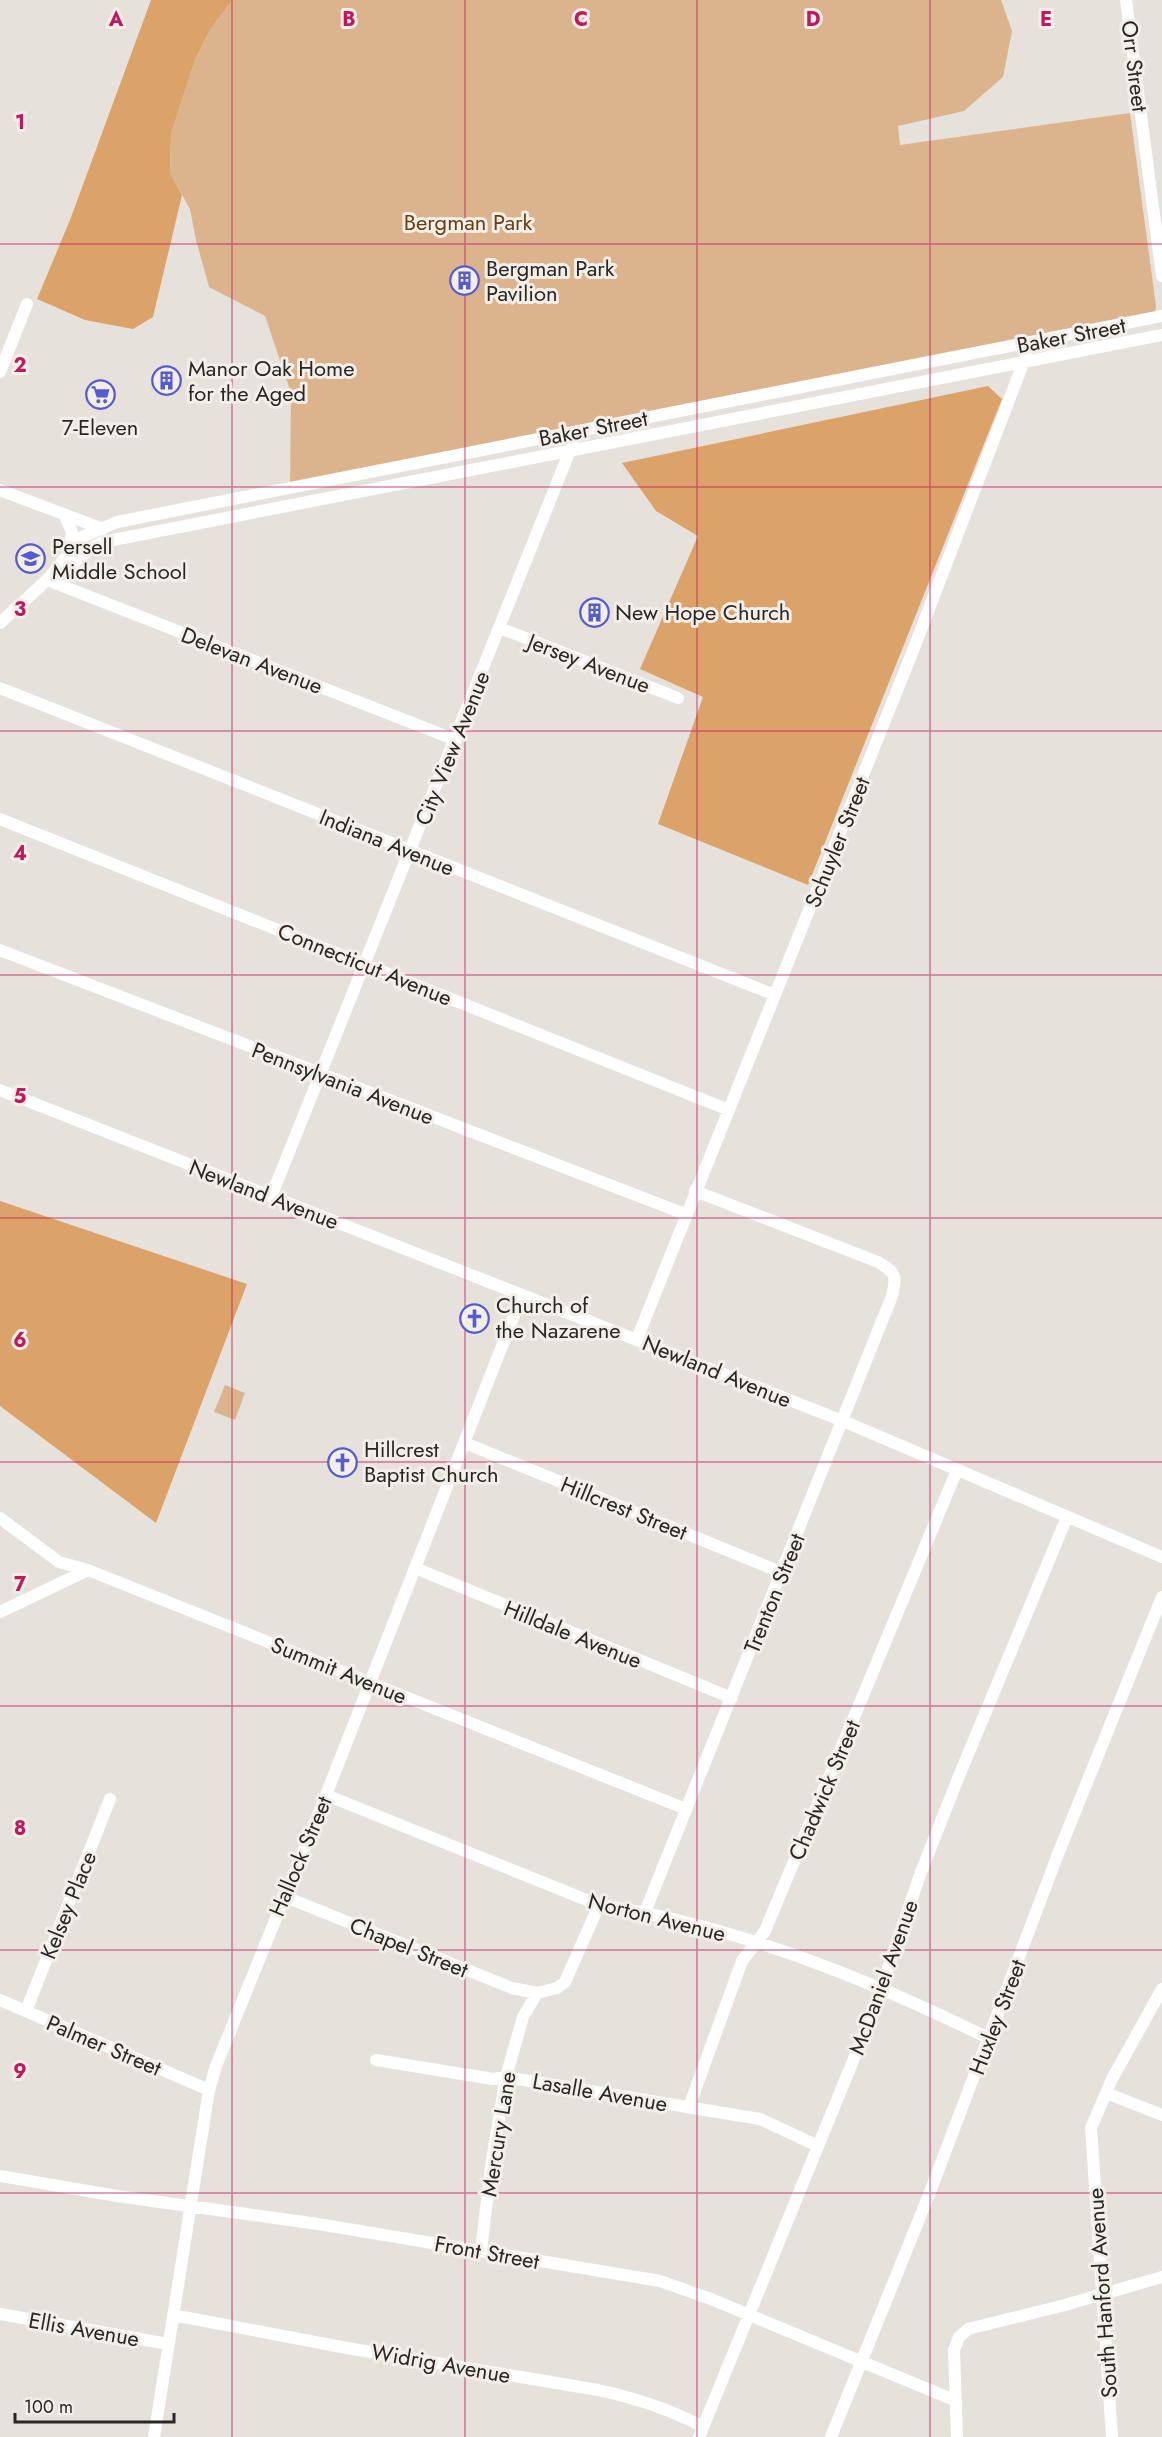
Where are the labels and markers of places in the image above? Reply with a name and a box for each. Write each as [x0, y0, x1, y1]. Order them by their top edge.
place label: Bergman Park Pavilion [486, 252, 615, 309]
building icon: Bergman Park Pavilion [449, 265, 481, 297]
place label: Manor Oak Home for the Aged [188, 352, 355, 409]
building icon: Manor Oak Home for the Aged [151, 365, 183, 397]
supermarket icon: 7-Eleven [84, 379, 116, 411]
place label: 7-Eleven [62, 411, 138, 443]
place label: Persell Middle School [52, 530, 187, 587]
school or university icon: Persell Middle School [15, 543, 47, 575]
building icon: New Hope Church [578, 596, 610, 628]
place label: New Hope Church [615, 596, 790, 628]
place label: Church of the Nazarene [496, 1289, 621, 1346]
church icon: Church of the Nazarene [459, 1302, 491, 1334]
place label: Hillcrest Baptist Church [364, 1433, 499, 1490]
church icon: Hillcrest Baptist Church [327, 1446, 359, 1478]

